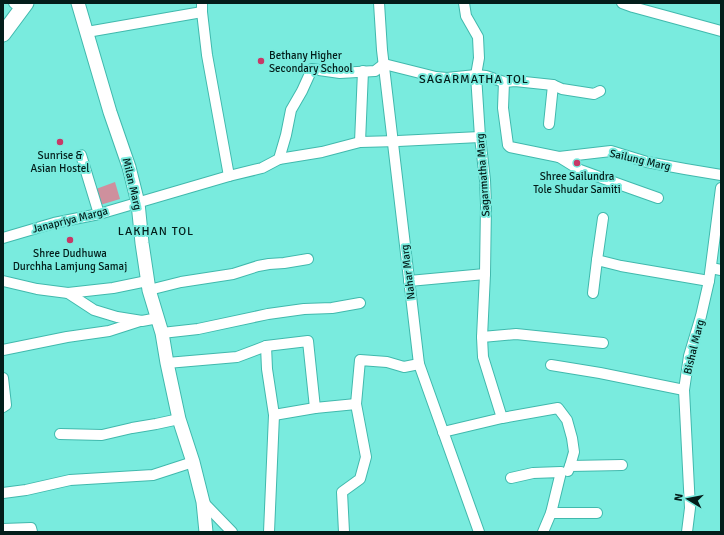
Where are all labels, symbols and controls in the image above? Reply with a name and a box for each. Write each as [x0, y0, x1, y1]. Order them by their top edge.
place label: Bethany Higher Secondary School [269, 49, 353, 75]
marker: Bethany Higher Secondary School [256, 56, 266, 66]
district label: SAGARMATHA TOL [419, 72, 529, 87]
street label: Sagarmatha Marg [474, 133, 492, 217]
marker: Sunrise & Asian Hostel [55, 137, 65, 147]
street label: Sailung Marg [608, 147, 672, 173]
place label: Sunrise & Asian Hostel [31, 149, 89, 175]
street label: Milan Marg [120, 157, 144, 212]
marker: Shree Sailundra Tole Shudar Samiti [572, 158, 582, 168]
place label: Shree Sailundra Tole Shudar Samiti [533, 170, 621, 196]
street label: Janapriya Marga [31, 204, 110, 236]
district label: LAKHAN TOL [118, 224, 194, 239]
marker: Shree Dudhuwa Durchha Lamjung Samaj [65, 235, 75, 245]
street label: Nahar Marg [398, 244, 418, 300]
place label: Shree Dudhuwa Durchha Lamjung Samaj [13, 247, 127, 273]
street label: Bishal Marg [681, 318, 707, 376]
north arrow [668, 479, 708, 519]
text: N [672, 492, 686, 502]

